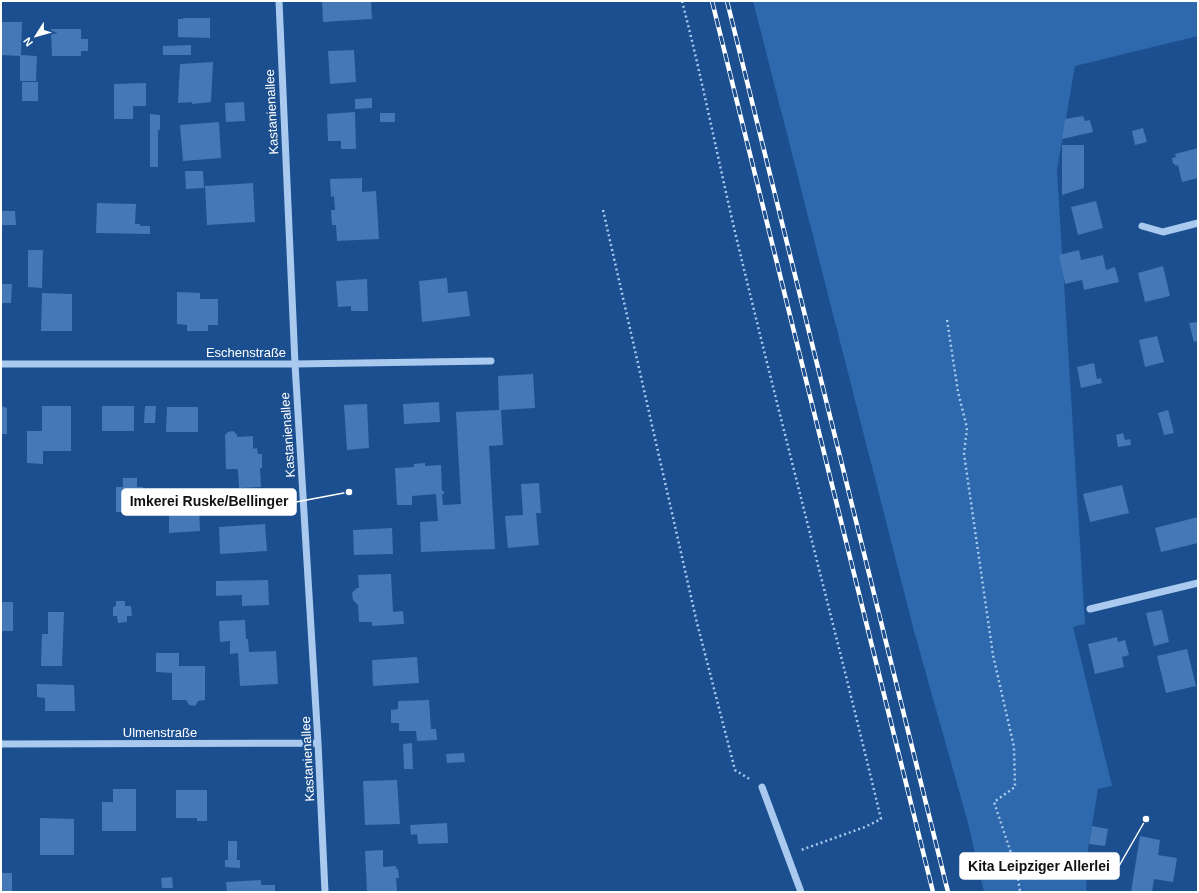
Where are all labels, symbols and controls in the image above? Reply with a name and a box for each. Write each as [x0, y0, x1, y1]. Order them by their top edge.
north arrow [16, 16, 56, 56]
text: N [21, 35, 35, 49]
street label: Kastanienallee [262, 69, 281, 155]
street label: Eschenstraße [206, 345, 286, 360]
street label: Kastanienallee [277, 392, 298, 478]
callout: Imkerei Ruske/Bellinger [122, 489, 296, 515]
text: Imkerei Ruske/Bellinger [130, 493, 289, 509]
street label: Kastanienallee [298, 716, 317, 802]
street label: Ulmenstraße [123, 725, 197, 740]
callout: Kita Leipziger Allerlei [960, 853, 1119, 879]
text: Kita Leipziger Allerlei [968, 858, 1110, 874]

